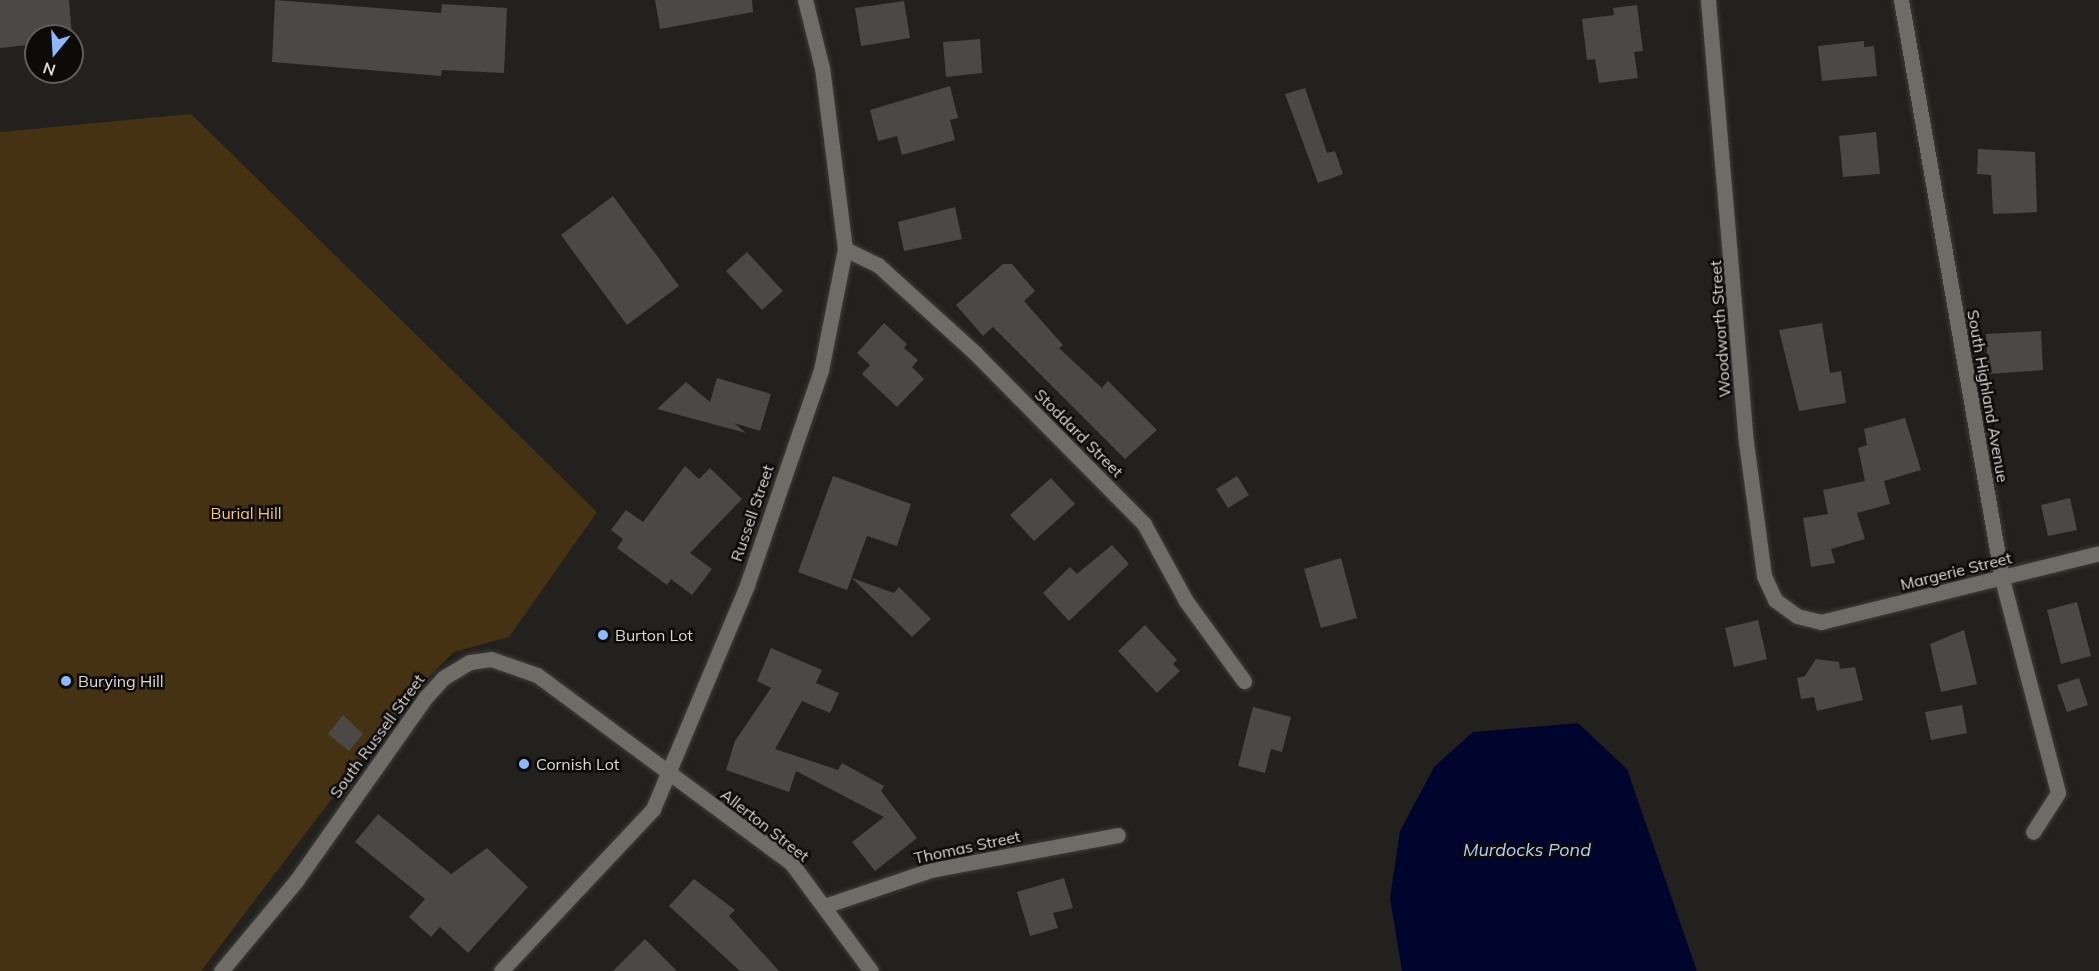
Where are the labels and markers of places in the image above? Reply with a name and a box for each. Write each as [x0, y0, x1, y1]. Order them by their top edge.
place label: Burton Lot [615, 625, 693, 645]
marker: Burton Lot [596, 628, 610, 642]
place label: Burying Hill [78, 671, 164, 691]
marker: Burying Hill [59, 674, 73, 688]
place label: Cornish Lot [536, 754, 619, 774]
marker: Cornish Lot [517, 757, 531, 771]

